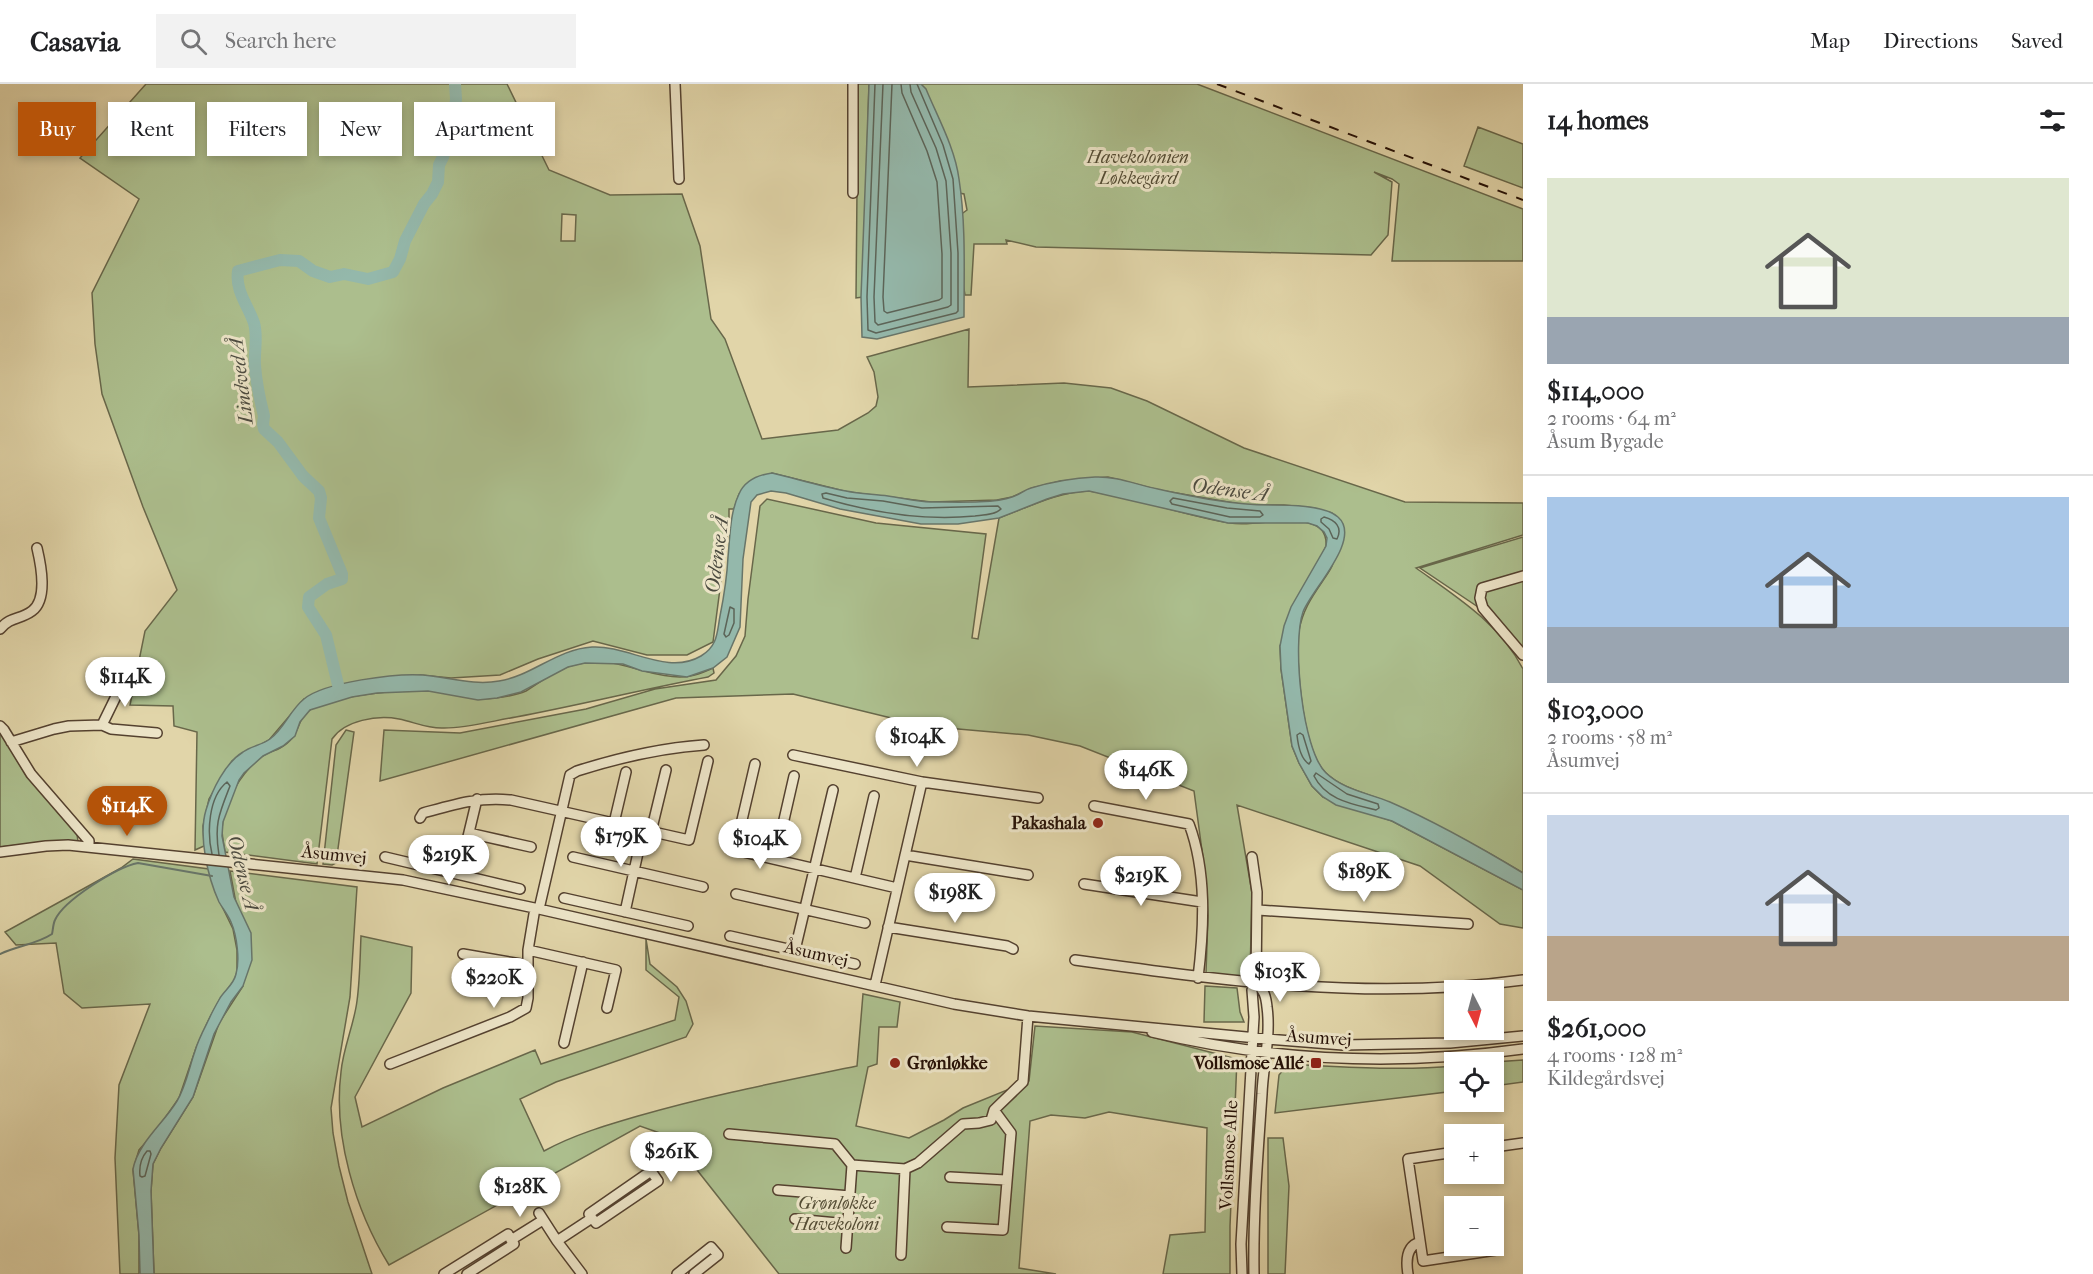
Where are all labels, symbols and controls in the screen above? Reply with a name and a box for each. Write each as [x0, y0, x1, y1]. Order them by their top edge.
search box [156, 14, 576, 68]
text: Casavia [30, 25, 120, 58]
icon: search [177, 25, 210, 58]
text: Search here [225, 28, 336, 54]
text: Map [1810, 29, 1850, 53]
text: Directions [1883, 29, 1978, 53]
text: Saved [2011, 29, 2063, 53]
chip: Buy [18, 102, 96, 156]
chip: Rent [108, 102, 195, 156]
chip: Filters [207, 102, 307, 156]
chip: New [319, 102, 402, 156]
chip: Apartment [414, 102, 555, 156]
icon: filters [2036, 104, 2069, 137]
text: 14 homes [1547, 105, 1649, 136]
park label: Havekolonien Løkkegård [1086, 147, 1189, 189]
icon: home [1754, 217, 1862, 325]
water label: Lindved Å [222, 334, 258, 428]
text: $114,000 [1547, 376, 1644, 407]
text: 2 rooms · 64 m² [1547, 407, 1676, 430]
text: Åsum Bygade [1547, 430, 1664, 453]
water label: Odense Å [1190, 472, 1272, 506]
water label: Odense Å [699, 513, 733, 595]
icon: home [1754, 536, 1862, 644]
pin: $114K [83, 657, 167, 708]
text: $114K [99, 665, 151, 688]
text: $103,000 [1547, 695, 1644, 726]
pin: $104K [875, 717, 959, 768]
text: $104K [889, 725, 945, 748]
text: 2 rooms · 58 m² [1547, 726, 1672, 749]
text: Åsumvej [1547, 749, 1620, 772]
pin: $146K [1104, 750, 1188, 801]
text: $146K [1118, 758, 1174, 781]
pin: $114K [85, 786, 169, 837]
text: $114K [101, 794, 153, 817]
place label: Pakashala [1011, 813, 1087, 834]
marker: Pakashala [1091, 816, 1105, 830]
pin: $179K [579, 817, 663, 868]
pin: $104K [718, 819, 802, 870]
text: $179K [595, 825, 647, 848]
text: $104K [732, 827, 788, 850]
water label: Odense Å [223, 832, 266, 915]
pin: $219K [407, 835, 491, 886]
street label: Åsumvej [299, 840, 368, 869]
text: $219K [422, 843, 476, 866]
pin: $189K [1322, 852, 1406, 903]
icon: home [1754, 854, 1862, 962]
pin: $219K [1099, 856, 1183, 907]
text: $189K [1337, 860, 1391, 883]
text: $219K [1114, 864, 1168, 887]
pin: $198K [913, 873, 997, 924]
text: $198K [928, 881, 982, 904]
street label: Åsumvej [781, 935, 850, 972]
pin: $103K [1238, 952, 1322, 1003]
pin: $220K [452, 958, 536, 1009]
text: $103K [1254, 960, 1306, 983]
text: $220K [465, 966, 523, 989]
north arrow [1444, 980, 1504, 1040]
map controls [1444, 980, 1504, 1256]
text: $261,000 [1547, 1013, 1646, 1044]
street label: Åsumvej [1285, 1024, 1352, 1051]
text: 4 rooms · 128 m² [1547, 1044, 1682, 1067]
button: locate [1444, 1052, 1504, 1112]
place label: Grønløkke [907, 1053, 988, 1074]
place label: Vollsmose Allé [1193, 1053, 1304, 1074]
marker: Grønløkke [888, 1056, 902, 1070]
marker: Vollsmose Allé [1309, 1056, 1323, 1070]
text: Kildegårdsvej [1547, 1067, 1665, 1090]
street label: Vollsmose Alle [1216, 1099, 1242, 1212]
button: + [1444, 1124, 1504, 1184]
pin: $261K [629, 1132, 713, 1183]
text: $261K [644, 1140, 698, 1163]
pin: $128K [478, 1167, 562, 1218]
text: $128K [493, 1175, 547, 1198]
park label: Grønløkke Havekoloni [794, 1193, 881, 1235]
button: − [1444, 1196, 1504, 1256]

